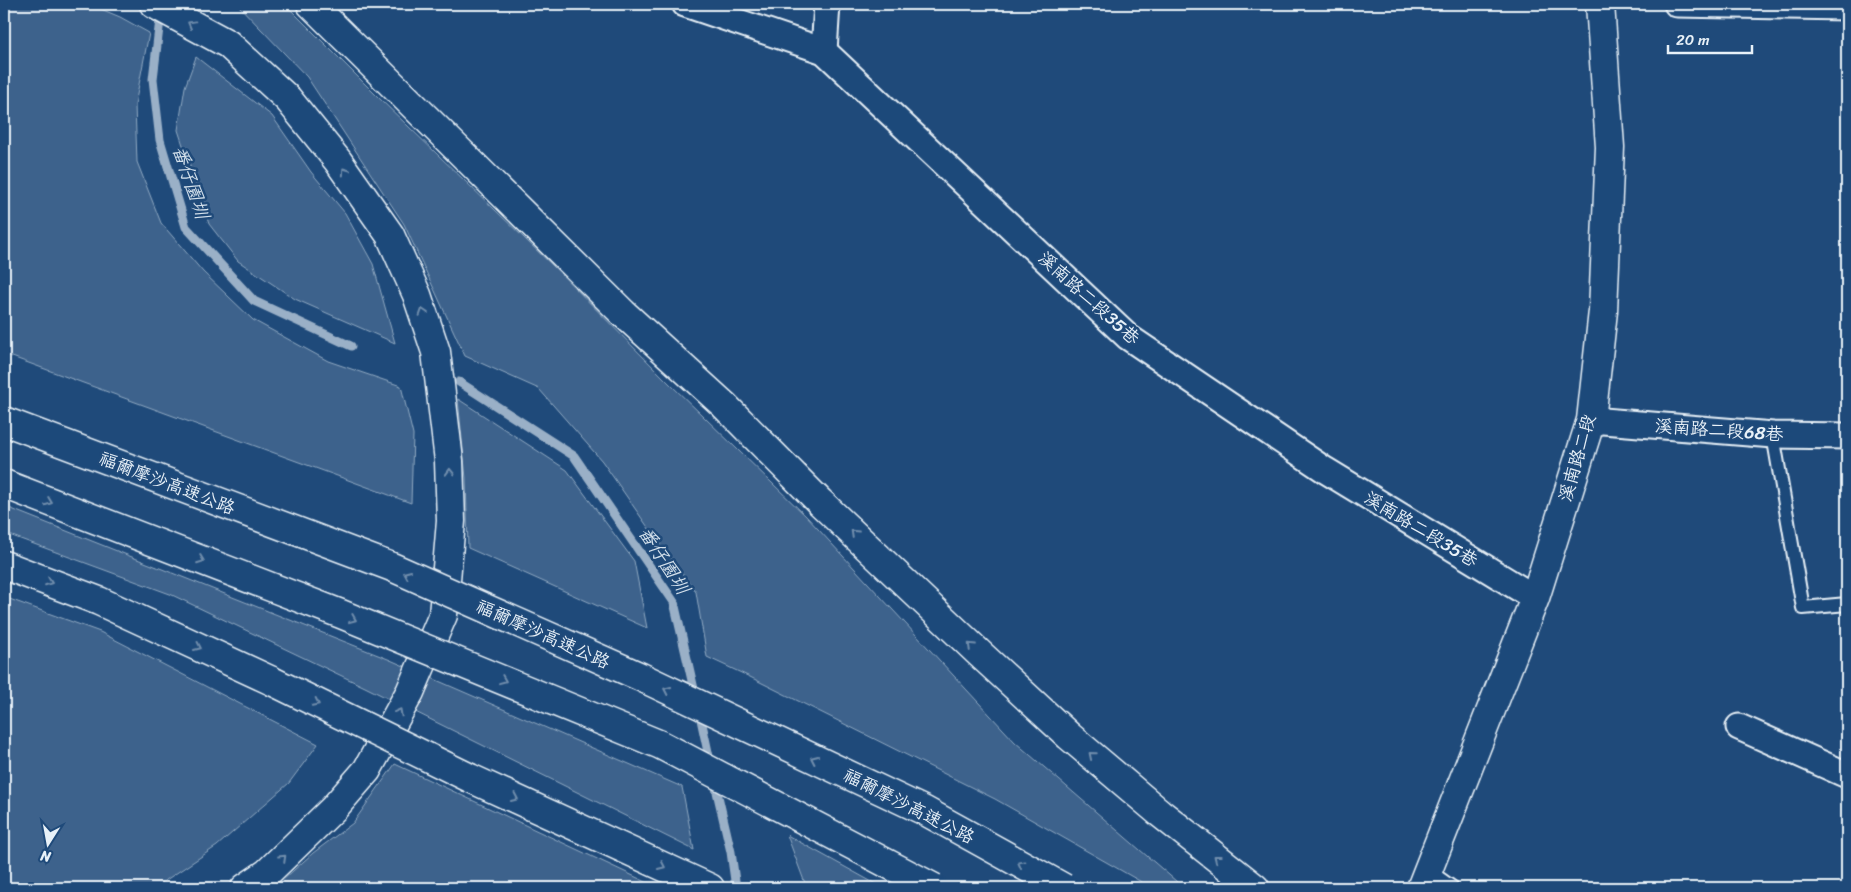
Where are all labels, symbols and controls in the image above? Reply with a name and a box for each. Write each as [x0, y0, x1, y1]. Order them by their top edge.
one-way arrow [187, 20, 196, 30]
scale bar [1668, 22, 1752, 54]
text: 20 m [1676, 27, 1710, 53]
water label: 番仔園圳 [163, 141, 220, 225]
one-way arrow [342, 167, 351, 177]
street label: 溪南路二段35巷 [1030, 243, 1148, 353]
one-way arrow [419, 309, 429, 317]
street label: 溪南路二段 [1549, 410, 1605, 506]
street label: 溪南路二段68巷 [1654, 410, 1784, 450]
street label: 福爾摩沙高速公路 [94, 442, 240, 524]
one-way arrow [445, 468, 455, 476]
street label: 溪南路二段35巷 [1358, 482, 1484, 576]
one-way arrow [44, 496, 53, 506]
water label: 番仔園圳 [629, 519, 700, 603]
one-way arrow [850, 530, 859, 539]
one-way arrow [196, 554, 205, 564]
one-way arrow [403, 570, 412, 580]
one-way arrow [44, 576, 53, 586]
street label: 福爾摩沙高速公路 [471, 590, 615, 678]
one-way arrow [348, 613, 356, 623]
one-way arrow [193, 641, 202, 651]
one-way arrow [968, 642, 977, 651]
one-way arrow [498, 674, 507, 684]
one-way arrow [663, 685, 672, 696]
one-way arrow [310, 696, 319, 706]
one-way arrow [393, 708, 403, 717]
one-way arrow [1088, 751, 1097, 760]
one-way arrow [810, 754, 819, 765]
street label: 福爾摩沙高速公路 [838, 759, 980, 853]
one-way arrow [510, 792, 519, 802]
north arrow [22, 820, 72, 870]
text: N [38, 843, 54, 870]
one-way arrow [277, 854, 286, 863]
one-way arrow [1213, 855, 1223, 864]
one-way arrow [657, 860, 666, 871]
one-way arrow [1018, 861, 1027, 871]

